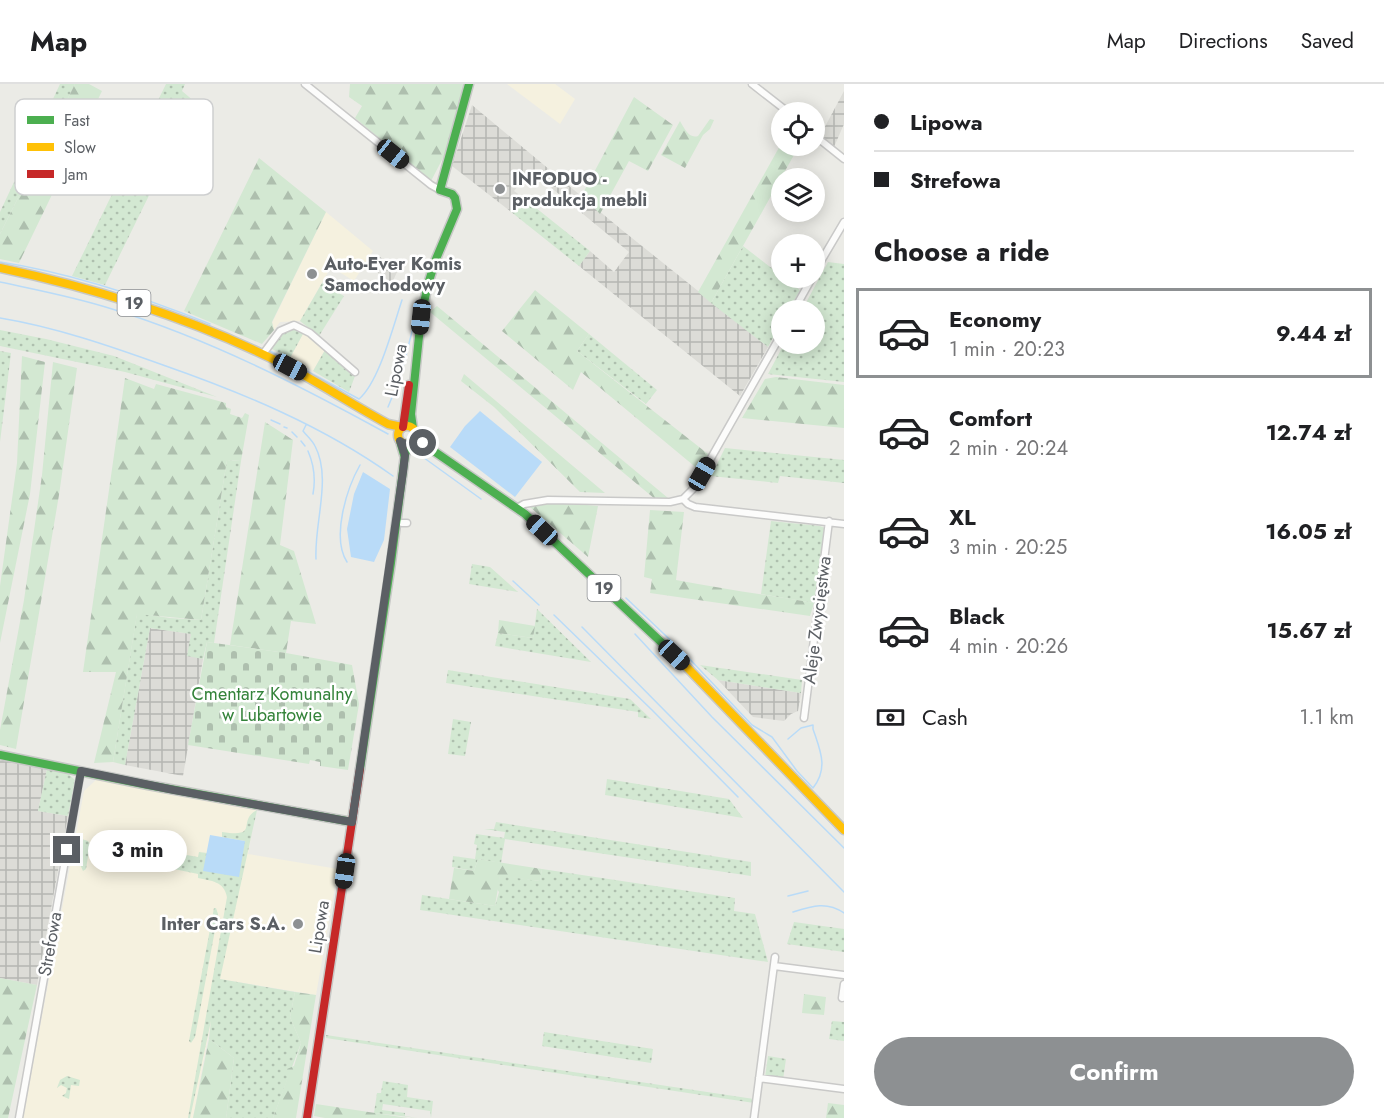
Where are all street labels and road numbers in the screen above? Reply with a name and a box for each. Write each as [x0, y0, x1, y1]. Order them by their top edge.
road number: 19 [118, 290, 150, 316]
street label: Lipowa [378, 341, 414, 399]
street label: Aleje Zwycięstwa [796, 554, 838, 686]
road number: 19 [588, 575, 620, 601]
street label: Lipowa [302, 899, 336, 955]
street label: Strefowa [32, 910, 68, 978]

